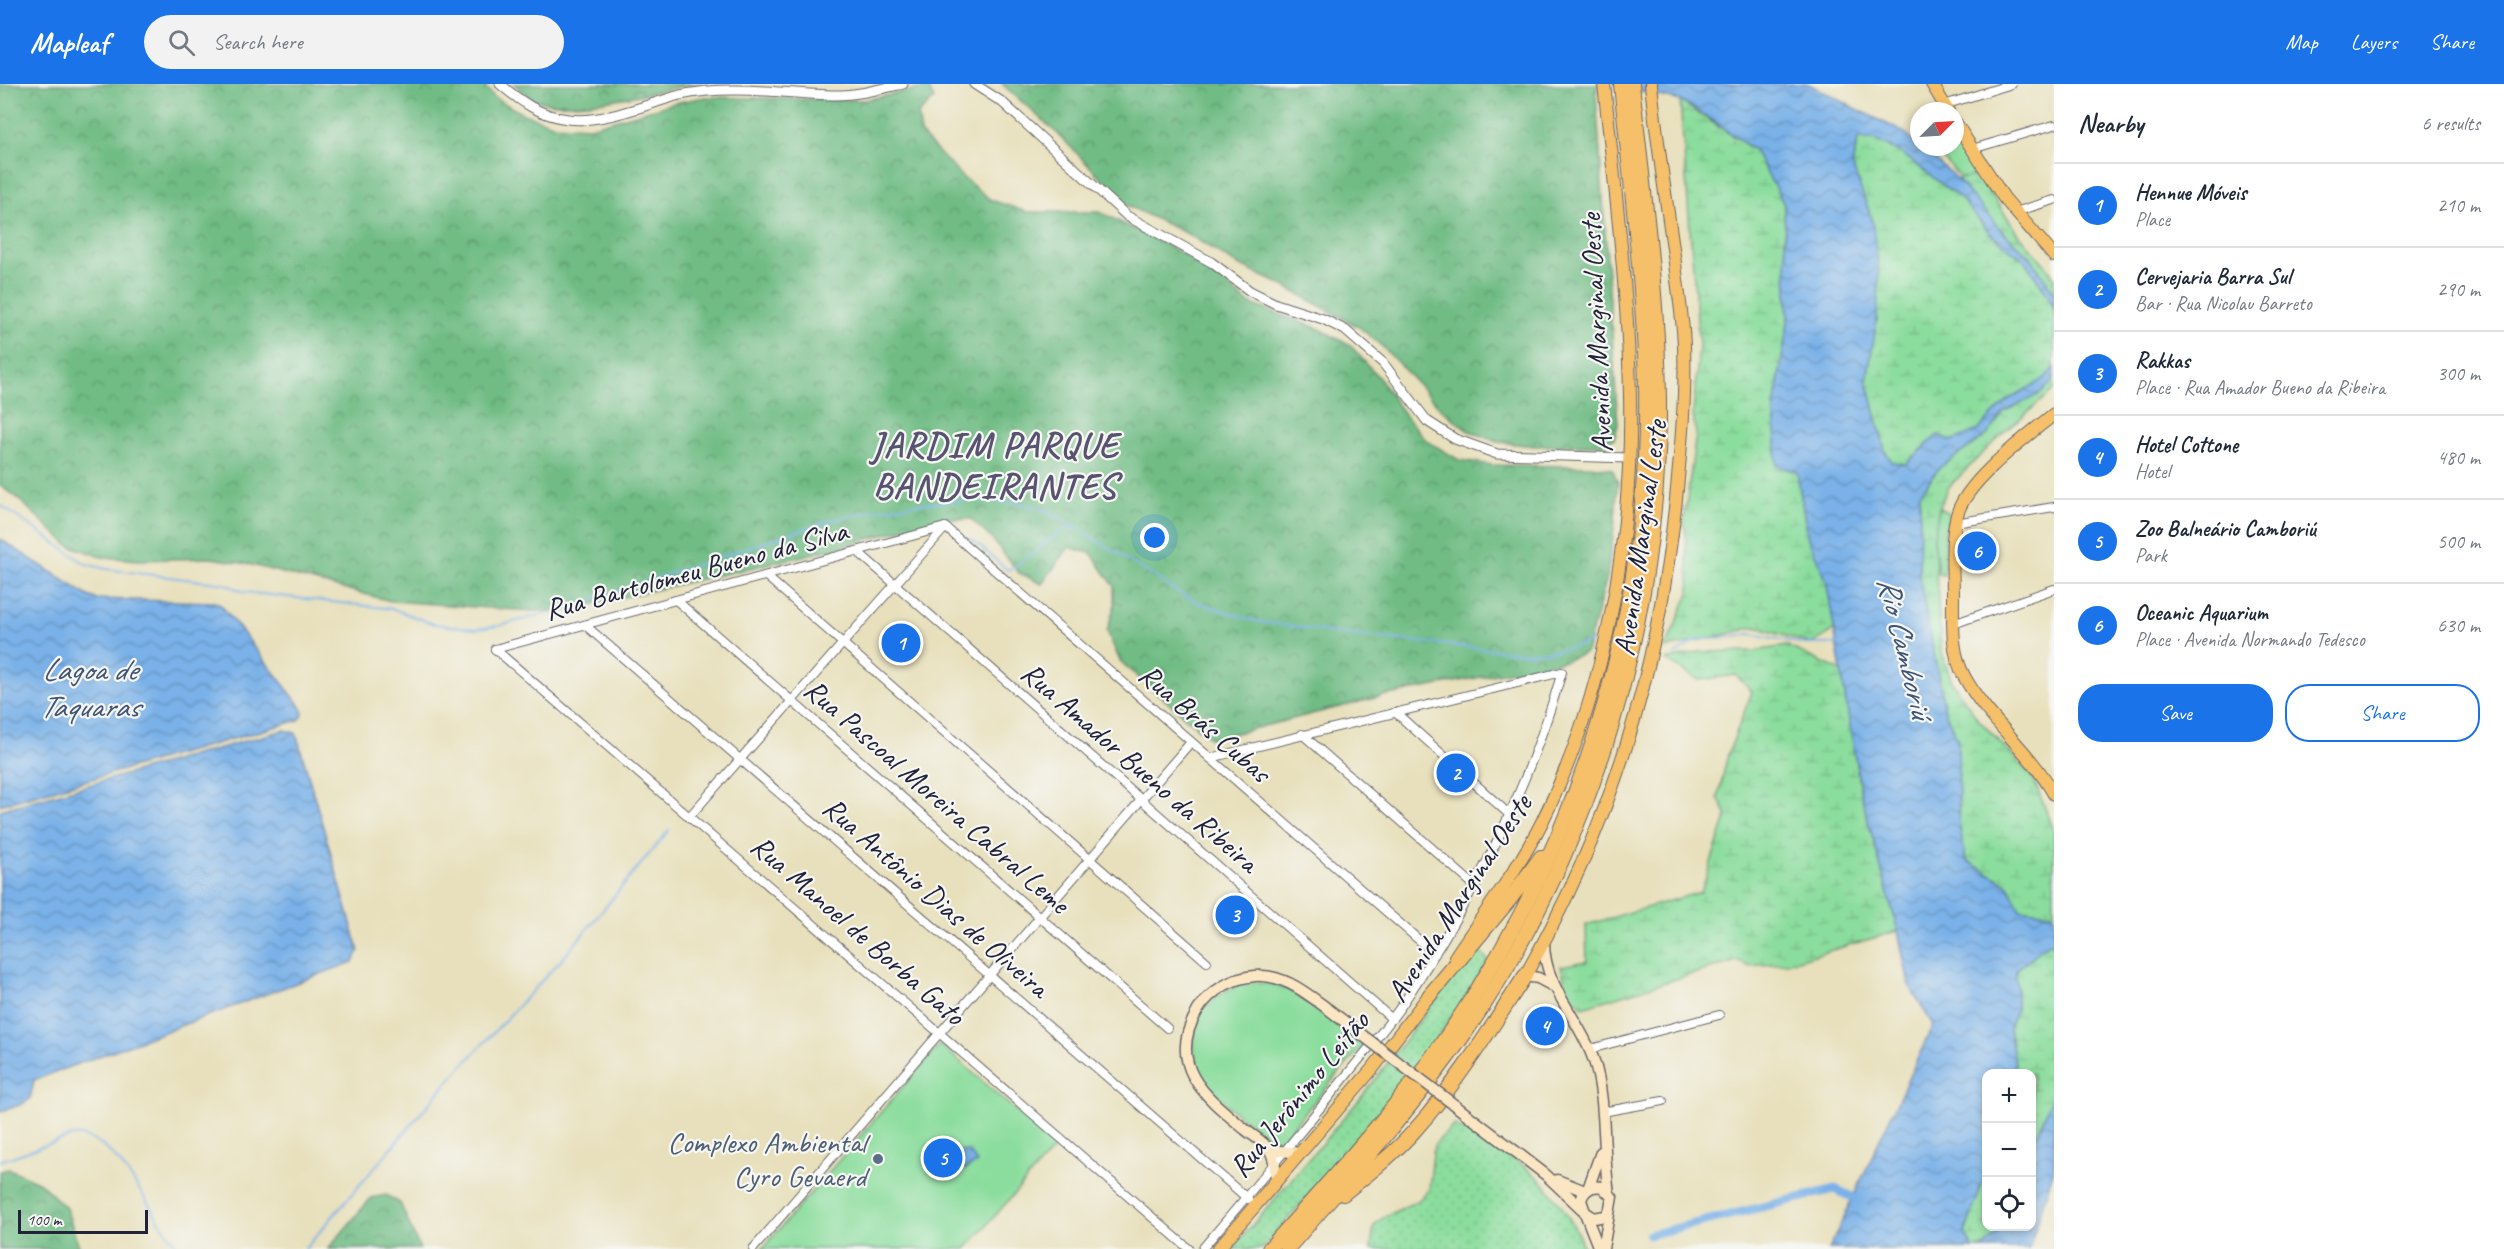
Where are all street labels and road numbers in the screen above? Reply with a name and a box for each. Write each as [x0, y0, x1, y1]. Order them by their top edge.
street label: Avenida Marginal Oeste [1571, 210, 1621, 454]
street label: Avenida Marginal Leste [1605, 416, 1676, 658]
street label: Rua Bartolomeu Bueno da Silva [540, 511, 853, 629]
street label: Rua Amador Bueno da Ribeira [1013, 653, 1269, 882]
street label: Rua Brás Cubas [1131, 655, 1281, 793]
street label: Rua Pascoal Moreira Cabral Leme [796, 670, 1079, 923]
street label: Avenida Marginal Oeste [1378, 785, 1541, 1009]
street label: Rua Antônio Dias de Oliveira [815, 788, 1059, 1007]
street label: Rua Manoel de Borba Gato [743, 827, 974, 1034]
street label: Rua Jerônimo Leitão [1220, 1002, 1379, 1185]

